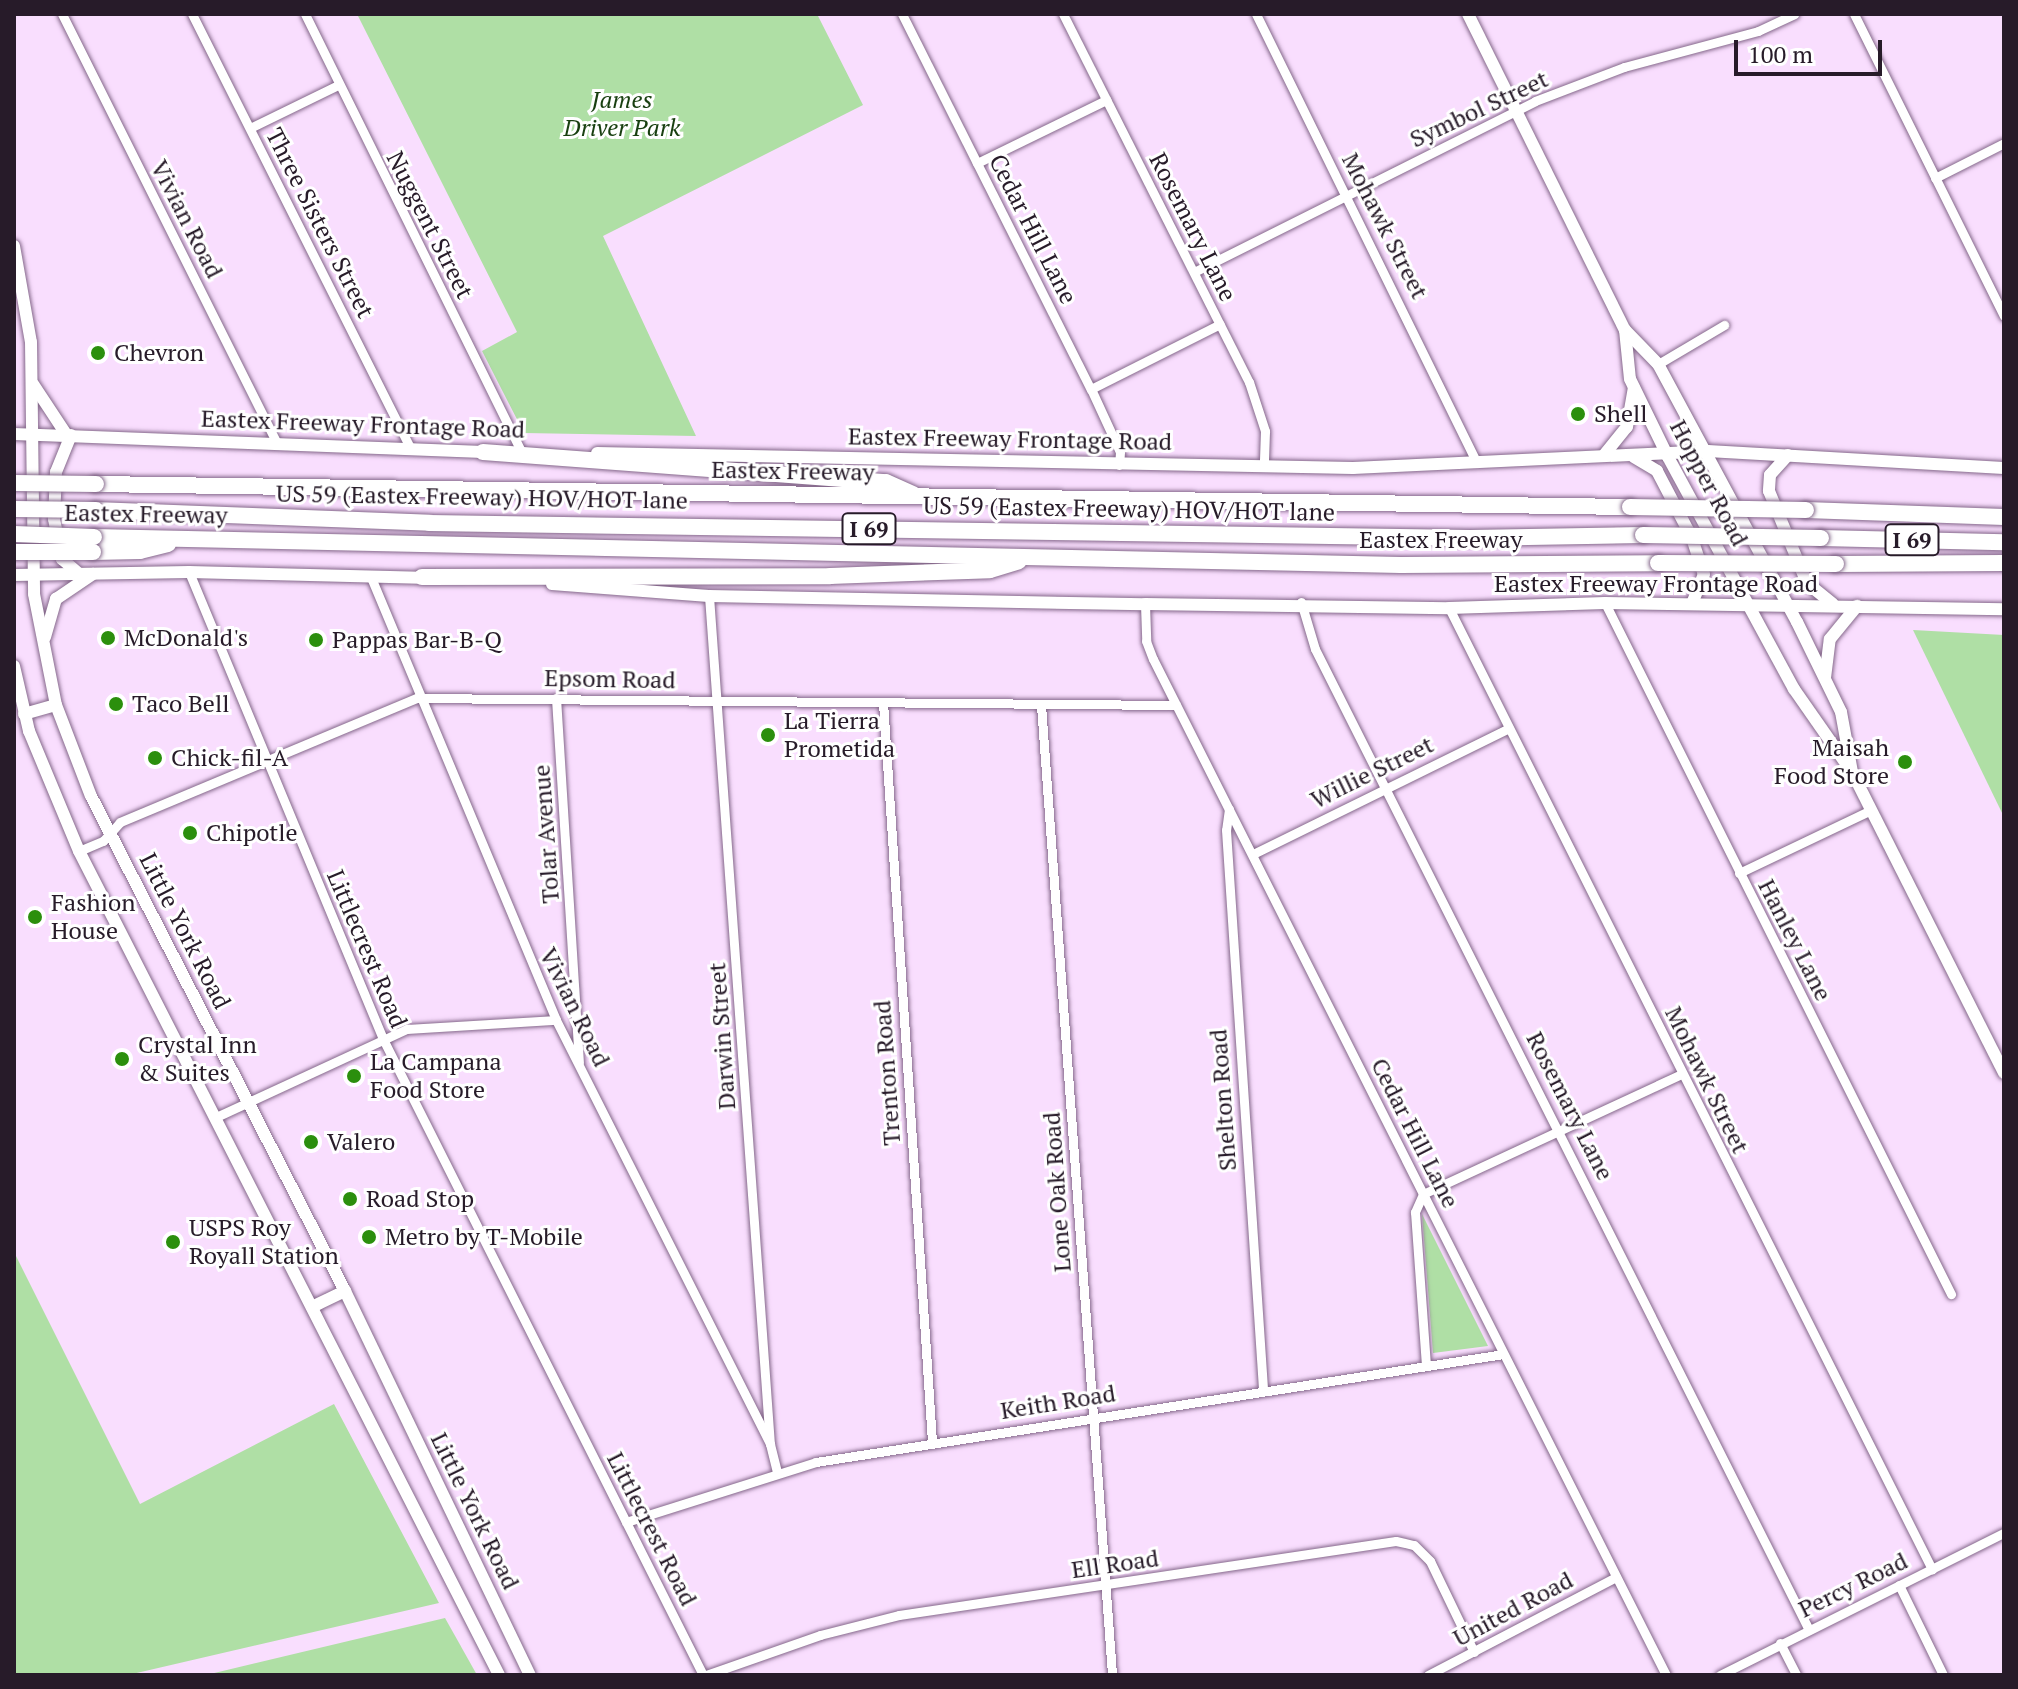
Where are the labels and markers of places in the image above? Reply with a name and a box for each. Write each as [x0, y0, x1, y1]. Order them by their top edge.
place label: Chevron [114, 339, 204, 367]
marker: Chevron [89, 344, 107, 362]
place label: Shell [1594, 400, 1647, 428]
marker: Shell [1569, 405, 1587, 423]
place label: McDonald's [124, 624, 248, 652]
place label: Pappas Bar-B-Q [332, 626, 502, 654]
marker: McDonald's [99, 629, 117, 647]
marker: Pappas Bar-B-Q [307, 631, 325, 649]
place label: Taco Bell [132, 690, 229, 718]
marker: Taco Bell [107, 695, 125, 713]
place label: La Tierra Prometida [784, 707, 895, 763]
marker: La Tierra Prometida [759, 726, 777, 744]
place label: Maisah Food Store [1774, 734, 1889, 790]
place label: Chick-fil-A [171, 744, 288, 772]
marker: Chick-fil-A [146, 749, 164, 767]
marker: Maisah Food Store [1896, 753, 1914, 771]
place label: Chipotle [206, 819, 298, 847]
marker: Chipotle [181, 824, 199, 842]
place label: Fashion House [51, 889, 135, 945]
marker: Fashion House [26, 908, 44, 926]
place label: Crystal Inn & Suites [138, 1031, 257, 1087]
place label: La Campana Food Store [370, 1048, 501, 1104]
marker: Crystal Inn & Suites [113, 1050, 131, 1068]
marker: La Campana Food Store [345, 1067, 363, 1085]
place label: Valero [327, 1128, 395, 1156]
marker: Valero [302, 1133, 320, 1151]
place label: Road Stop [366, 1185, 474, 1213]
marker: Road Stop [341, 1190, 359, 1208]
place label: USPS Roy Royall Station [189, 1214, 339, 1270]
place label: Metro by T-Mobile [385, 1223, 583, 1251]
marker: Metro by T-Mobile [360, 1228, 378, 1246]
marker: USPS Roy Royall Station [164, 1233, 182, 1251]

